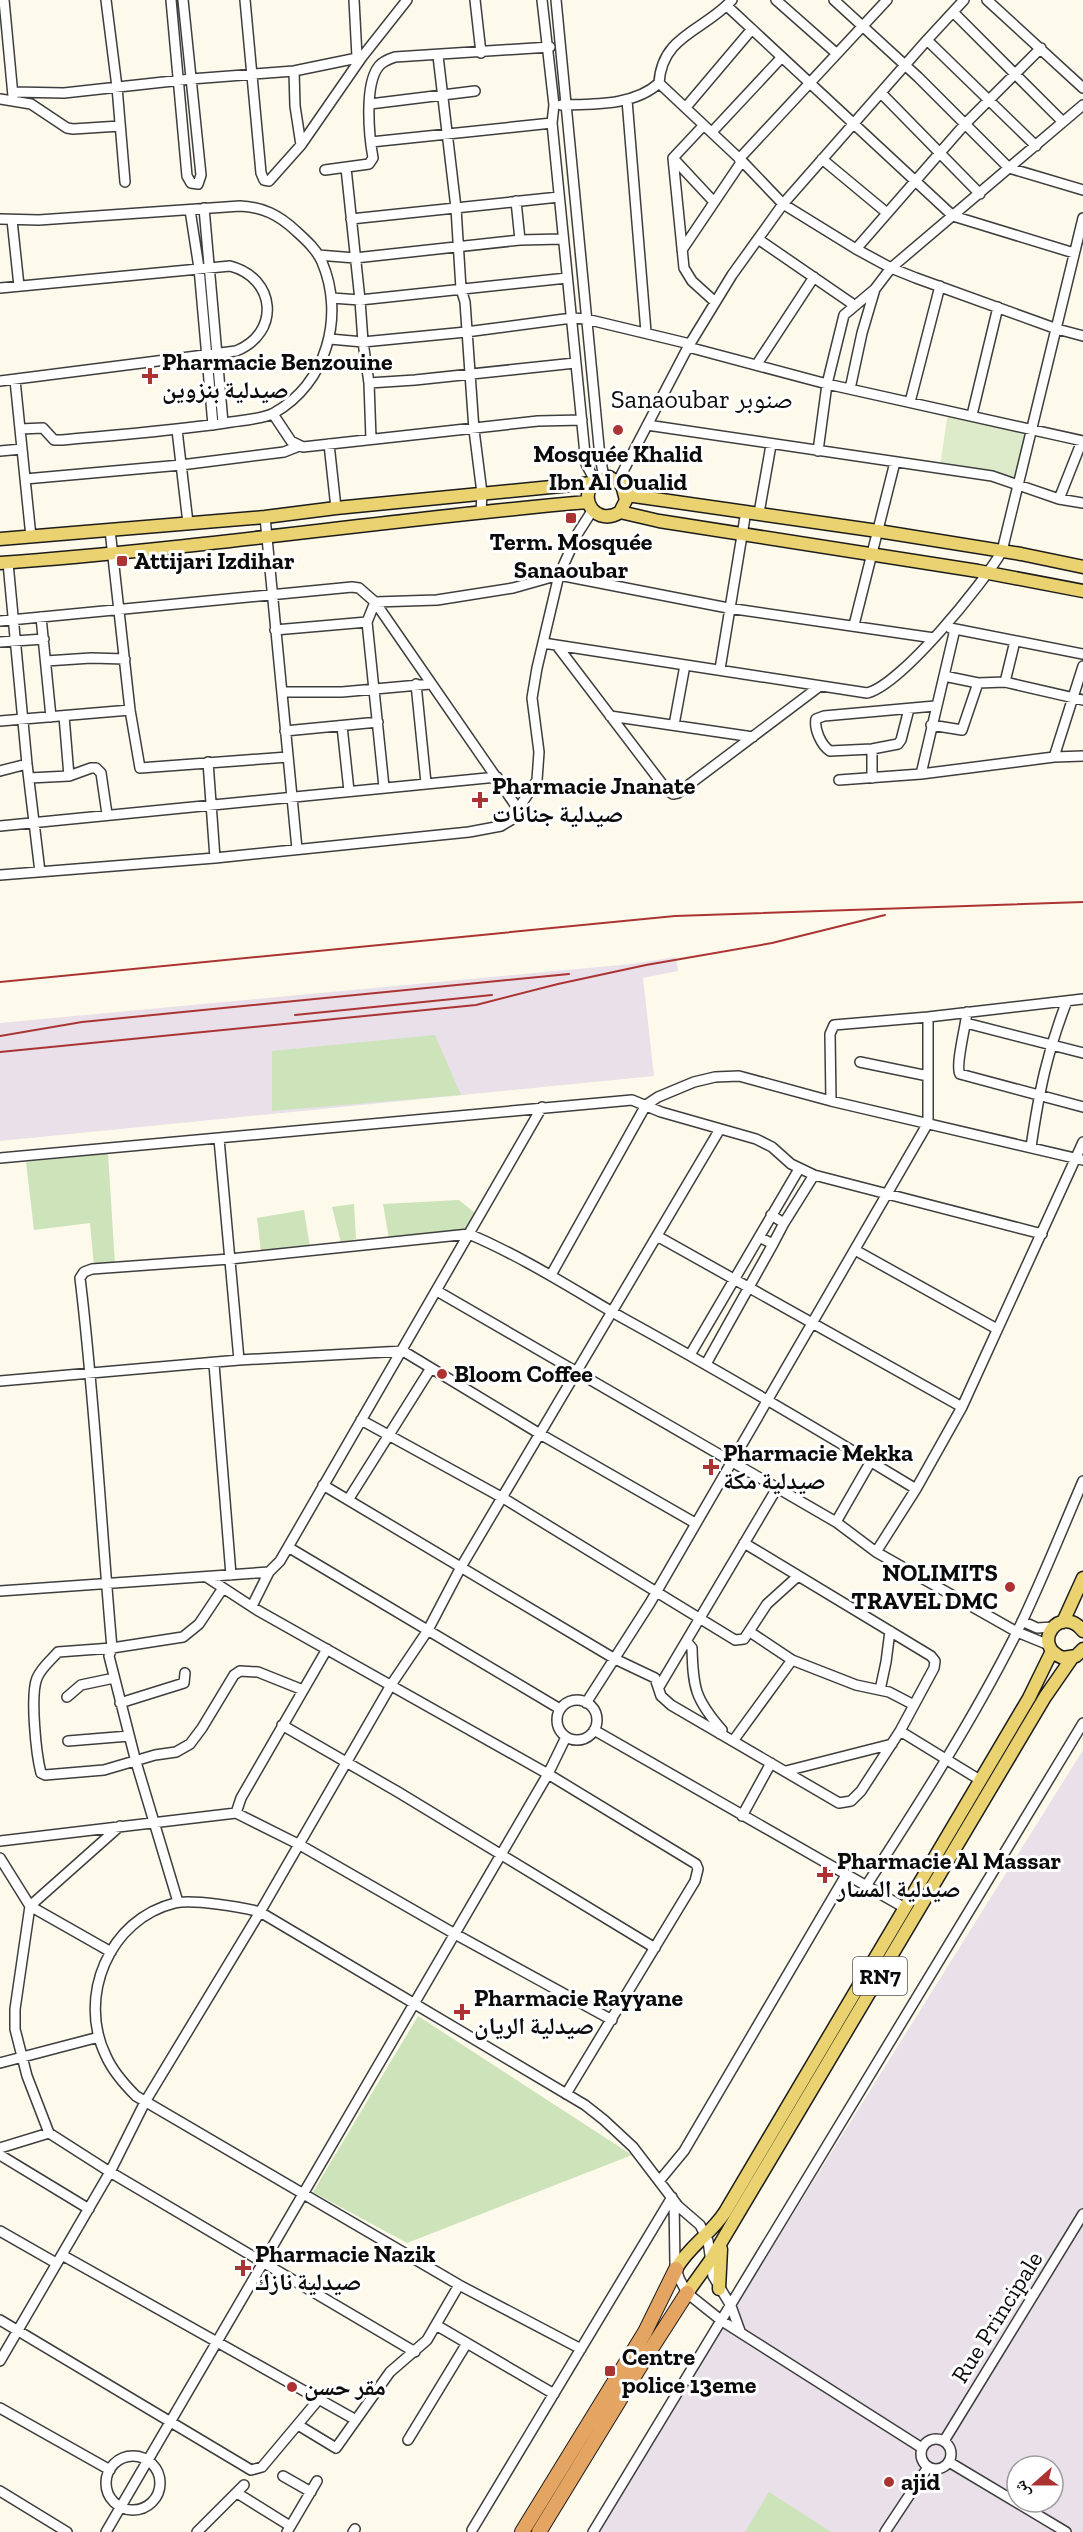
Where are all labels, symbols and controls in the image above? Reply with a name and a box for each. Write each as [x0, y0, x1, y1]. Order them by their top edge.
place label: Pharmacie Benzouine صيدلية بنزوين [162, 347, 393, 404]
marker: Pharmacie Benzouine صيدلية بنزوين [143, 369, 157, 383]
district label: Sanaoubar صنوبر [611, 383, 793, 415]
marker: Mosquée Khalid Ibn Al Oualid [611, 423, 625, 437]
place label: Mosquée Khalid Ibn Al Oualid [533, 439, 703, 496]
marker: Term. Mosquée Sanaoubar [564, 511, 578, 525]
place label: Term. Mosquée Sanaoubar [490, 527, 653, 584]
place label: Attijari Izdihar [134, 546, 295, 575]
marker: Attijari Izdihar [115, 554, 129, 568]
place label: Pharmacie Jnanate صيدلية جنانات [492, 771, 696, 828]
marker: Pharmacie Jnanate صيدلية جنانات [473, 793, 487, 807]
place label: Bloom Coffee [454, 1359, 593, 1388]
marker: Bloom Coffee [435, 1367, 449, 1381]
place label: Pharmacie Mekka صيدلية مكة [723, 1438, 913, 1495]
marker: Pharmacie Mekka صيدلية مكة [704, 1460, 718, 1474]
place label: NOLIMITS TRAVEL DMC [851, 1558, 998, 1615]
marker: NOLIMITS TRAVEL DMC [1003, 1580, 1017, 1594]
place label: Pharmacie Al Massar صيدلية المسار [836, 1846, 1062, 1903]
marker: Pharmacie Al Massar صيدلية المسار [818, 1868, 832, 1882]
road number: RN7 [853, 1957, 907, 1995]
place label: Pharmacie Rayyane صيدلية الريان [474, 1983, 684, 2040]
marker: Pharmacie Rayyane صيدلية الريان [455, 2005, 469, 2019]
place label: Pharmacie Nazik صيدلية نازك [255, 2239, 435, 2296]
street label: Rue Principale [945, 2246, 1049, 2388]
marker: Pharmacie Nazik صيدلية نازك [236, 2261, 250, 2275]
place label: Centre police 13eme [622, 2342, 757, 2399]
marker: Centre police 13eme [603, 2364, 617, 2378]
place label: مقر حسن [304, 2372, 386, 2401]
marker: مقر حسن [285, 2380, 299, 2394]
north arrow [1005, 2454, 1065, 2514]
place label: ajid [901, 2467, 941, 2496]
marker: ajid [882, 2475, 896, 2489]
text: ش [1010, 2478, 1033, 2501]

